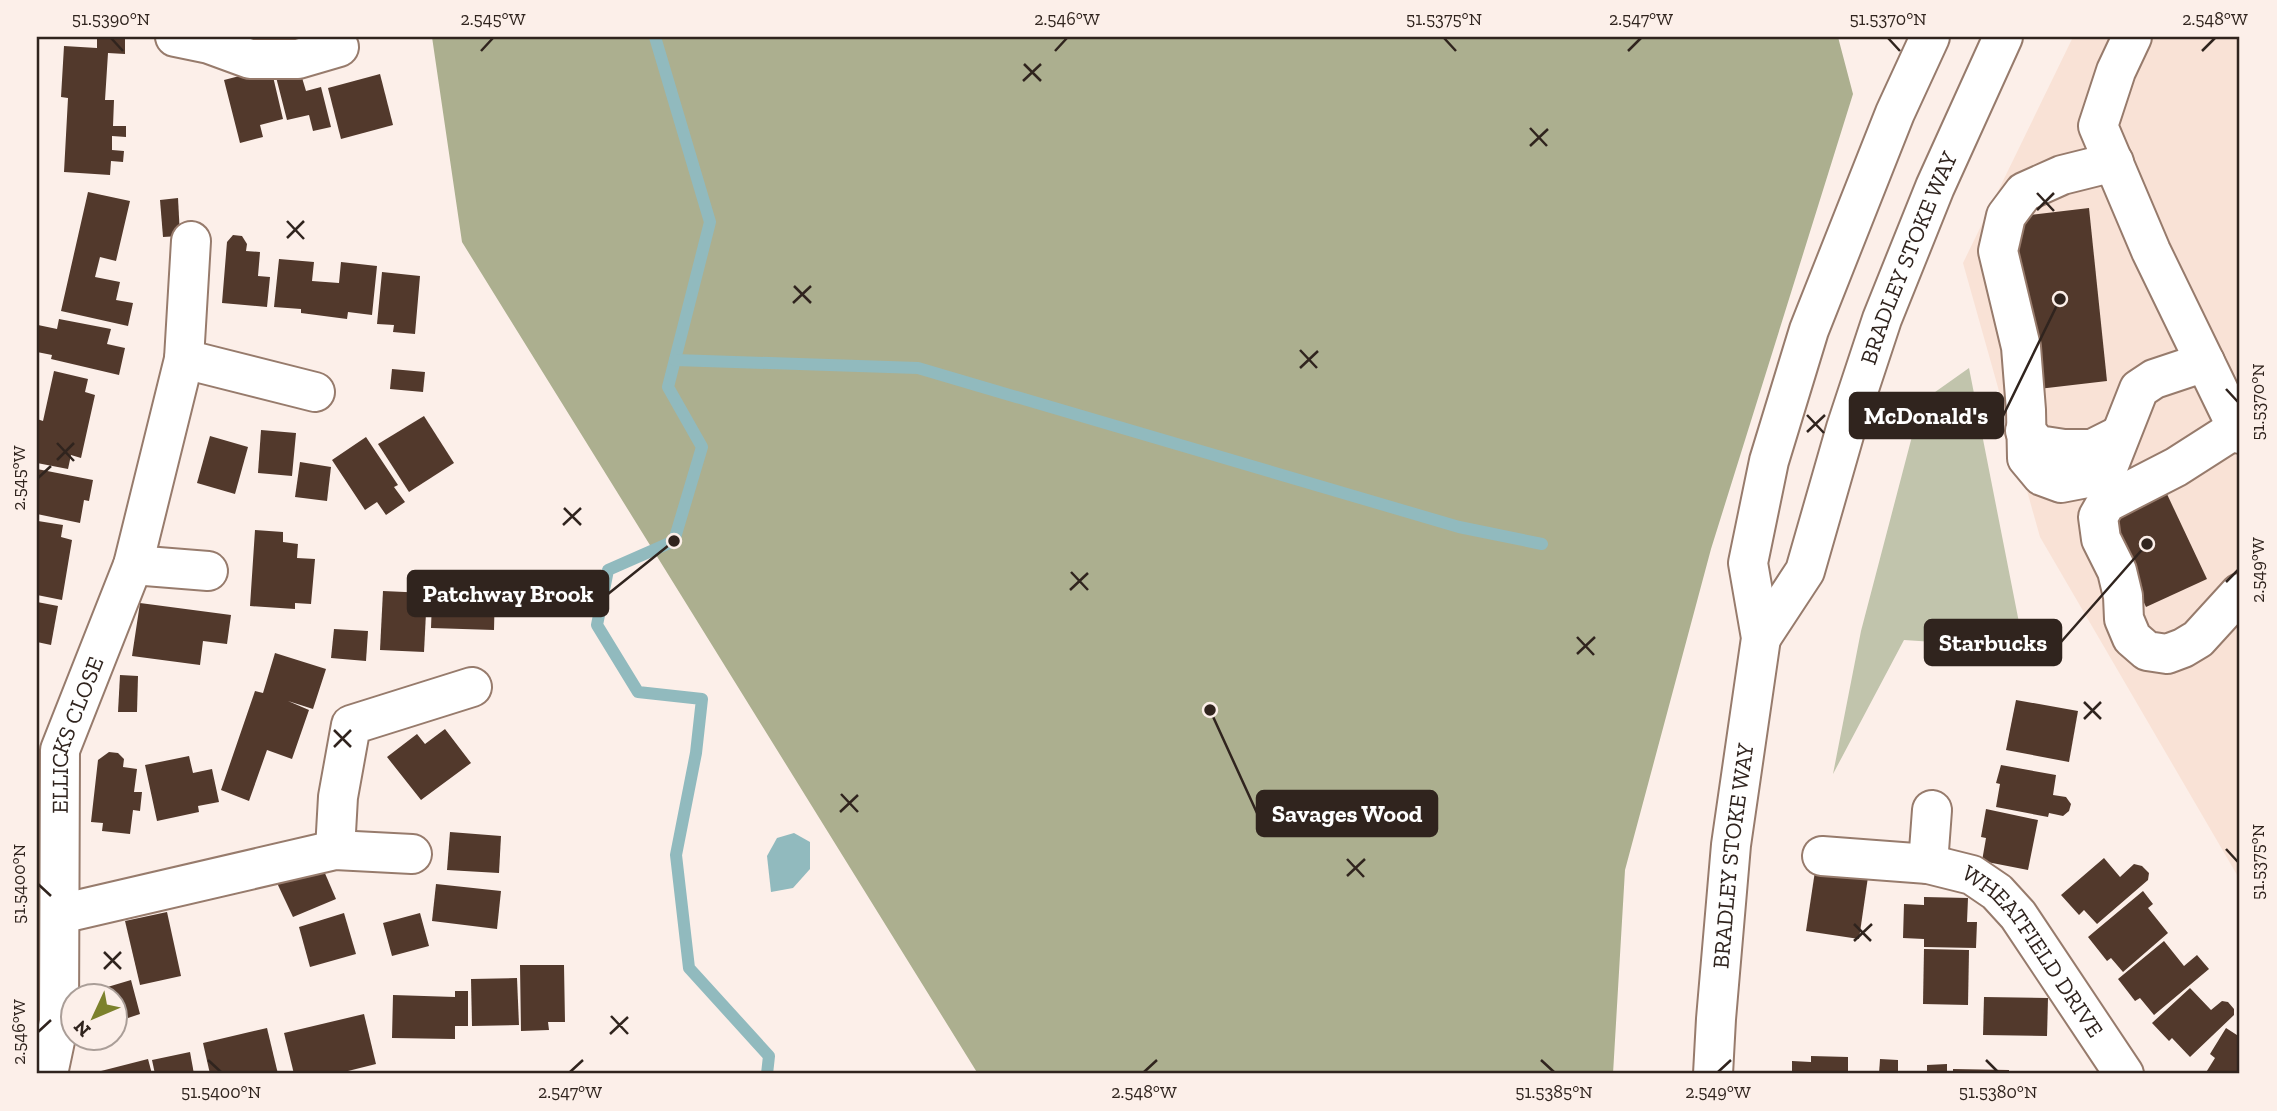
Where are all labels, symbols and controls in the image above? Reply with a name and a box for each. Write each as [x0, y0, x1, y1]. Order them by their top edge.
text: 51.5390°N [72, 8, 150, 30]
text: 2.545°W [460, 8, 526, 30]
text: 2.546°W [1034, 8, 1100, 30]
text: 51.5375°N [1406, 8, 1482, 30]
text: 2.547°W [1609, 8, 1673, 30]
text: 51.5370°N [1849, 8, 1927, 30]
text: 2.548°W [2182, 8, 2248, 30]
street label: BRADLEY STOKE WAY [1854, 146, 1964, 368]
text: 51.5370°N [2247, 363, 2269, 441]
callout: McDonald's [1850, 393, 2003, 438]
text: McDonald's [1864, 401, 1988, 430]
text: 2.545°W [8, 445, 30, 511]
text: 2.549°W [2247, 537, 2269, 603]
callout: Patchway Brook [408, 571, 608, 616]
text: Patchway Brook [422, 579, 594, 608]
callout: Starbucks [1925, 620, 2061, 665]
text: Starbucks [1939, 628, 2047, 657]
street label: ELLICKS CLOSE [46, 652, 109, 814]
street label: BRADLEY STOKE WAY [1706, 741, 1760, 970]
callout: Savages Wood [1257, 791, 1437, 836]
text: Savages Wood [1272, 799, 1423, 828]
text: 51.5375°N [2247, 824, 2269, 900]
text: 51.5400°N [8, 844, 30, 924]
street label: WHEATFIELD DRIVE [1957, 859, 2110, 1043]
north arrow [60, 982, 130, 1052]
text: 2.546°W [8, 999, 30, 1065]
text: N [69, 1015, 95, 1042]
text: 51.5400°N [181, 1081, 261, 1103]
text: 2.547°W [538, 1081, 602, 1103]
text: 2.548°W [1111, 1081, 1177, 1103]
text: 51.5385°N [1515, 1081, 1593, 1103]
text: 2.549°W [1685, 1081, 1751, 1103]
text: 51.5380°N [1959, 1081, 2037, 1103]

